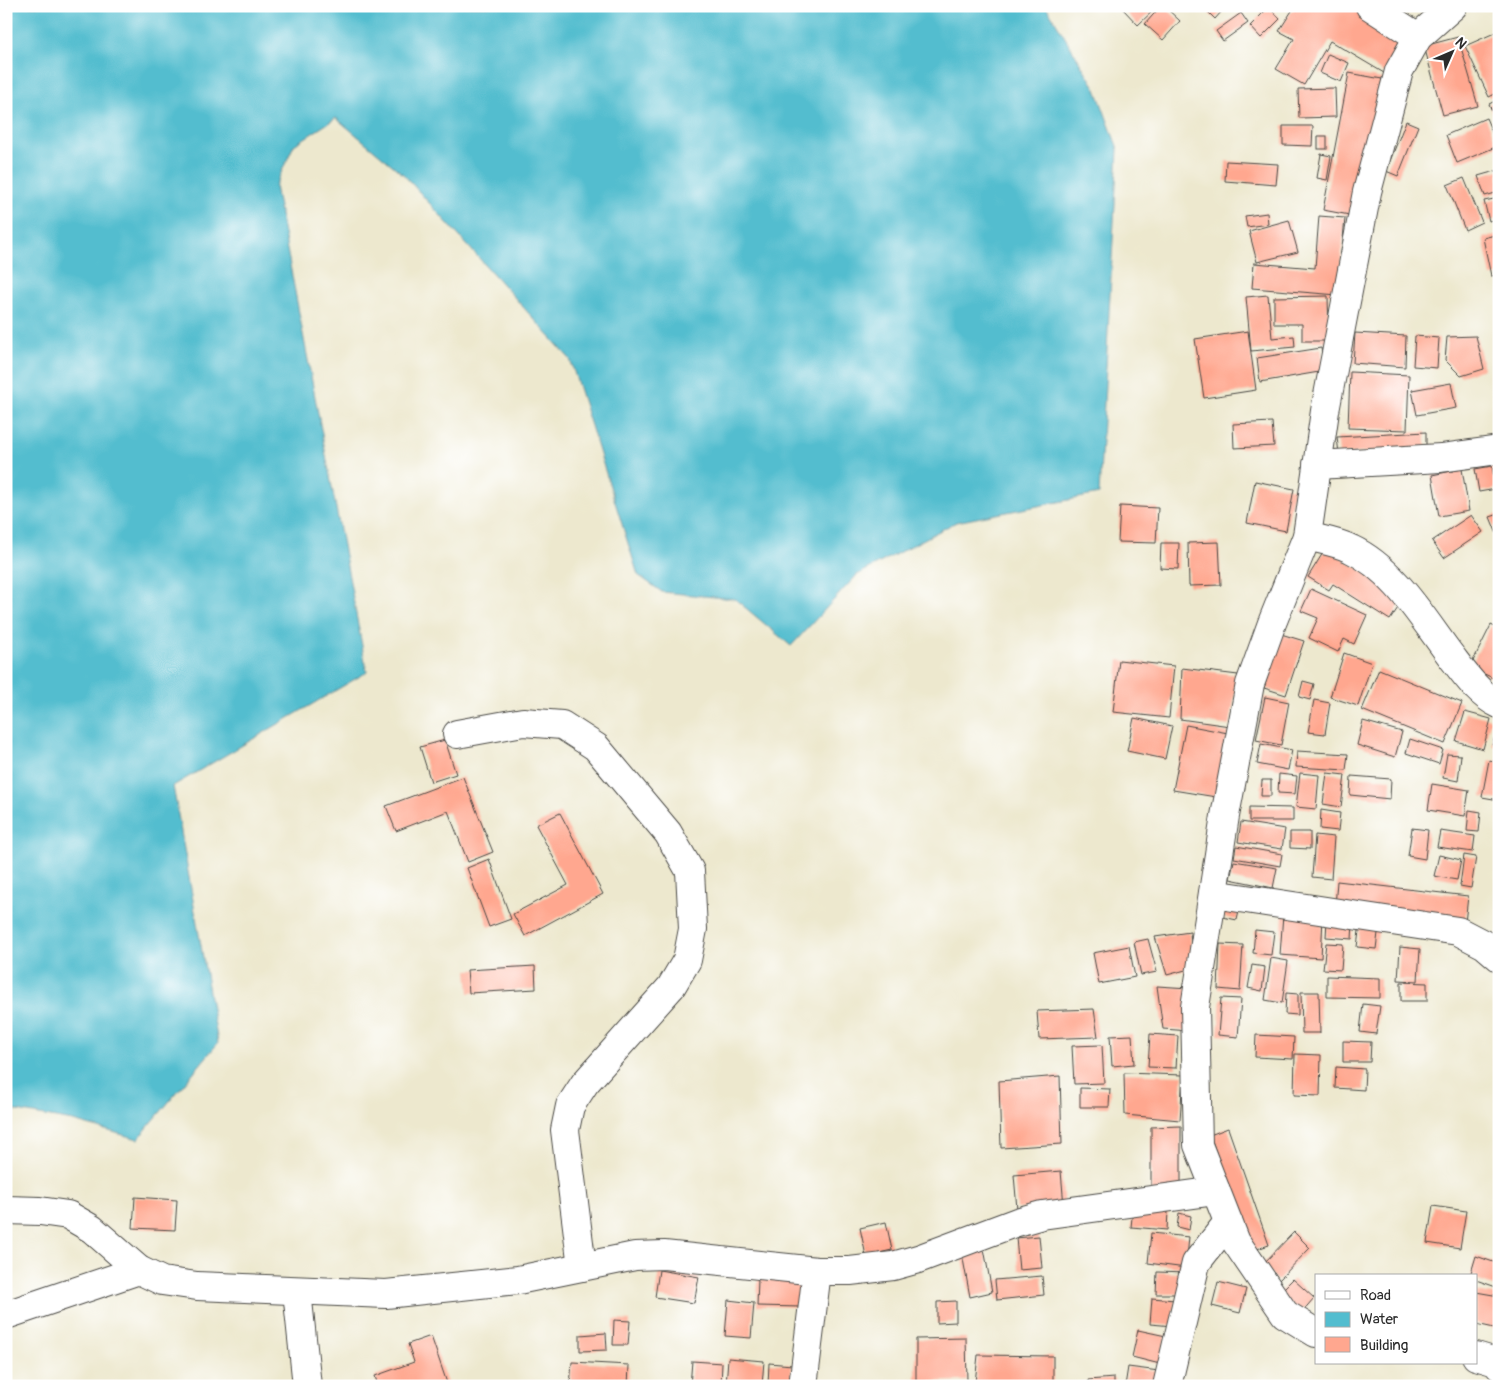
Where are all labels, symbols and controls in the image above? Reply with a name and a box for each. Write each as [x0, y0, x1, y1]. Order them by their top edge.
north arrow [1428, 28, 1478, 78]
text: N [1451, 34, 1470, 53]
legend [1315, 1274, 1478, 1364]
text: Road [1360, 1286, 1391, 1305]
text: Water [1360, 1310, 1399, 1329]
text: Building [1360, 1336, 1408, 1355]

